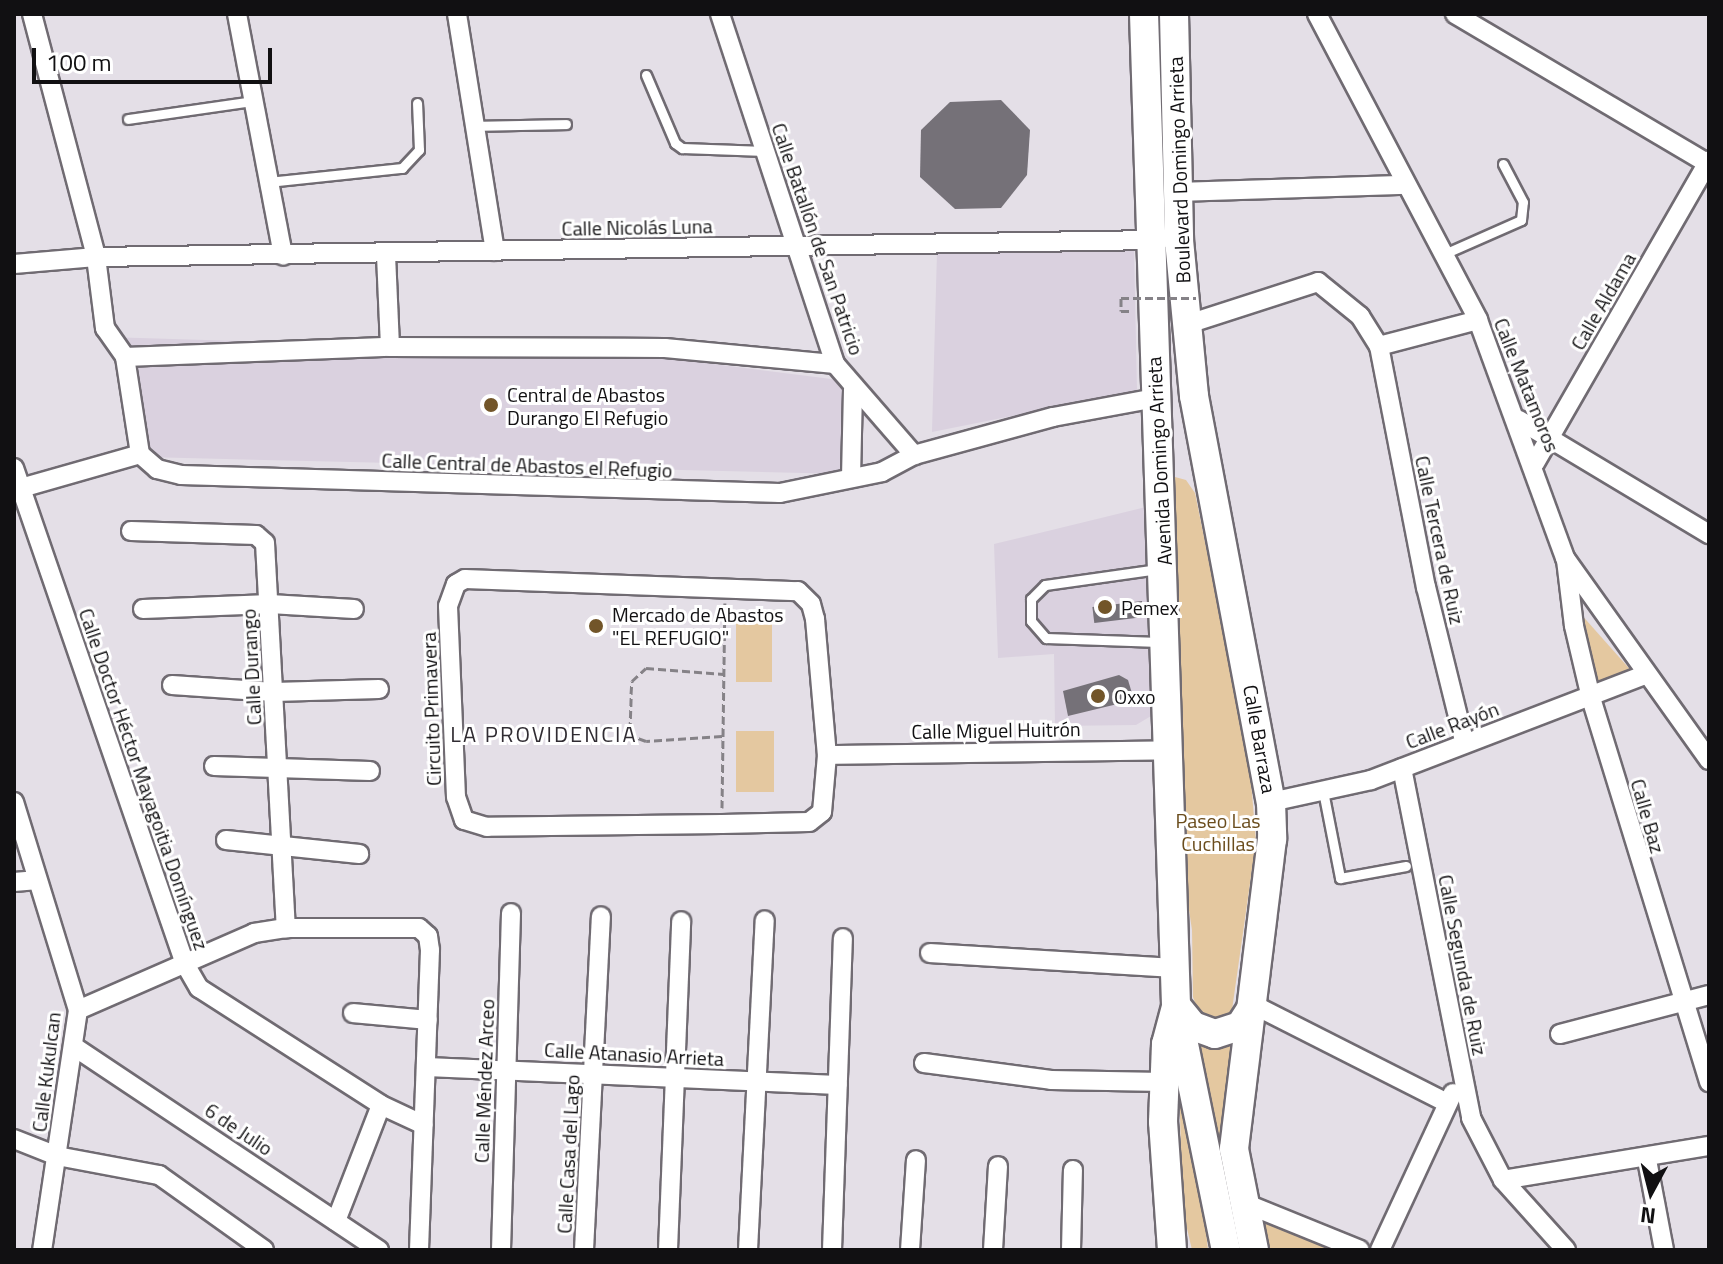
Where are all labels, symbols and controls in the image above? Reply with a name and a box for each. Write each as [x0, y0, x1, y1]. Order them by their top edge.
scale bar [36, 32, 276, 82]
text: 100 m [46, 44, 112, 80]
street label: Boulevard Domingo Arrieta [1163, 56, 1195, 284]
street label: Calle Batallón de San Patricio [767, 120, 869, 358]
street label: Calle Nicolás Luna [561, 214, 713, 240]
street label: Calle Aldama [1565, 248, 1641, 354]
street label: Calle Matamoros [1489, 315, 1565, 455]
street label: Avenida Domingo Arrieta [1142, 356, 1176, 566]
place label: Central de Abastos Durango El Refugio [507, 382, 668, 429]
marker: Central de Abastos Durango El Refugio [482, 396, 500, 414]
street label: Calle Central de Abastos el Refugio [381, 448, 673, 482]
street label: Calle Tercera de Ruiz [1410, 454, 1470, 626]
place label: Pemex [1121, 595, 1179, 619]
marker: Pemex [1096, 598, 1114, 616]
place label: Mercado de Abastos "EL REFUGIO" [612, 602, 784, 649]
street label: Calle Doctor Héctor Mayagoitia Domínguez [74, 605, 214, 953]
street label: Calle Durango [236, 608, 266, 726]
marker: Mercado de Abastos "EL REFUGIO" [587, 617, 605, 635]
street label: Circuito Primavera [416, 632, 446, 786]
street label: Calle Barraza [1239, 683, 1281, 795]
place label: Oxxo [1114, 684, 1156, 708]
marker: Oxxo [1089, 687, 1107, 705]
street label: Calle Rayón [1402, 696, 1502, 754]
street label: Calle Miguel Huitrón [911, 717, 1081, 743]
district label: LA PROVIDENCIA [450, 722, 638, 748]
street label: Calle Baz [1626, 776, 1670, 856]
park label: Paseo Las Cuchillas [1175, 809, 1261, 856]
street label: Calle Segunda de Ruiz [1434, 873, 1492, 1057]
street label: Calle Méndez Arceo [469, 999, 499, 1163]
street label: Calle Kukulcan [27, 1011, 65, 1133]
street label: Calle Atanasio Arrieta [544, 1037, 724, 1071]
street label: Calle Casa del Lago [552, 1074, 584, 1234]
street label: 6 de Julio [201, 1098, 277, 1160]
north arrow [1611, 1152, 1691, 1232]
text: N [1638, 1198, 1658, 1234]

